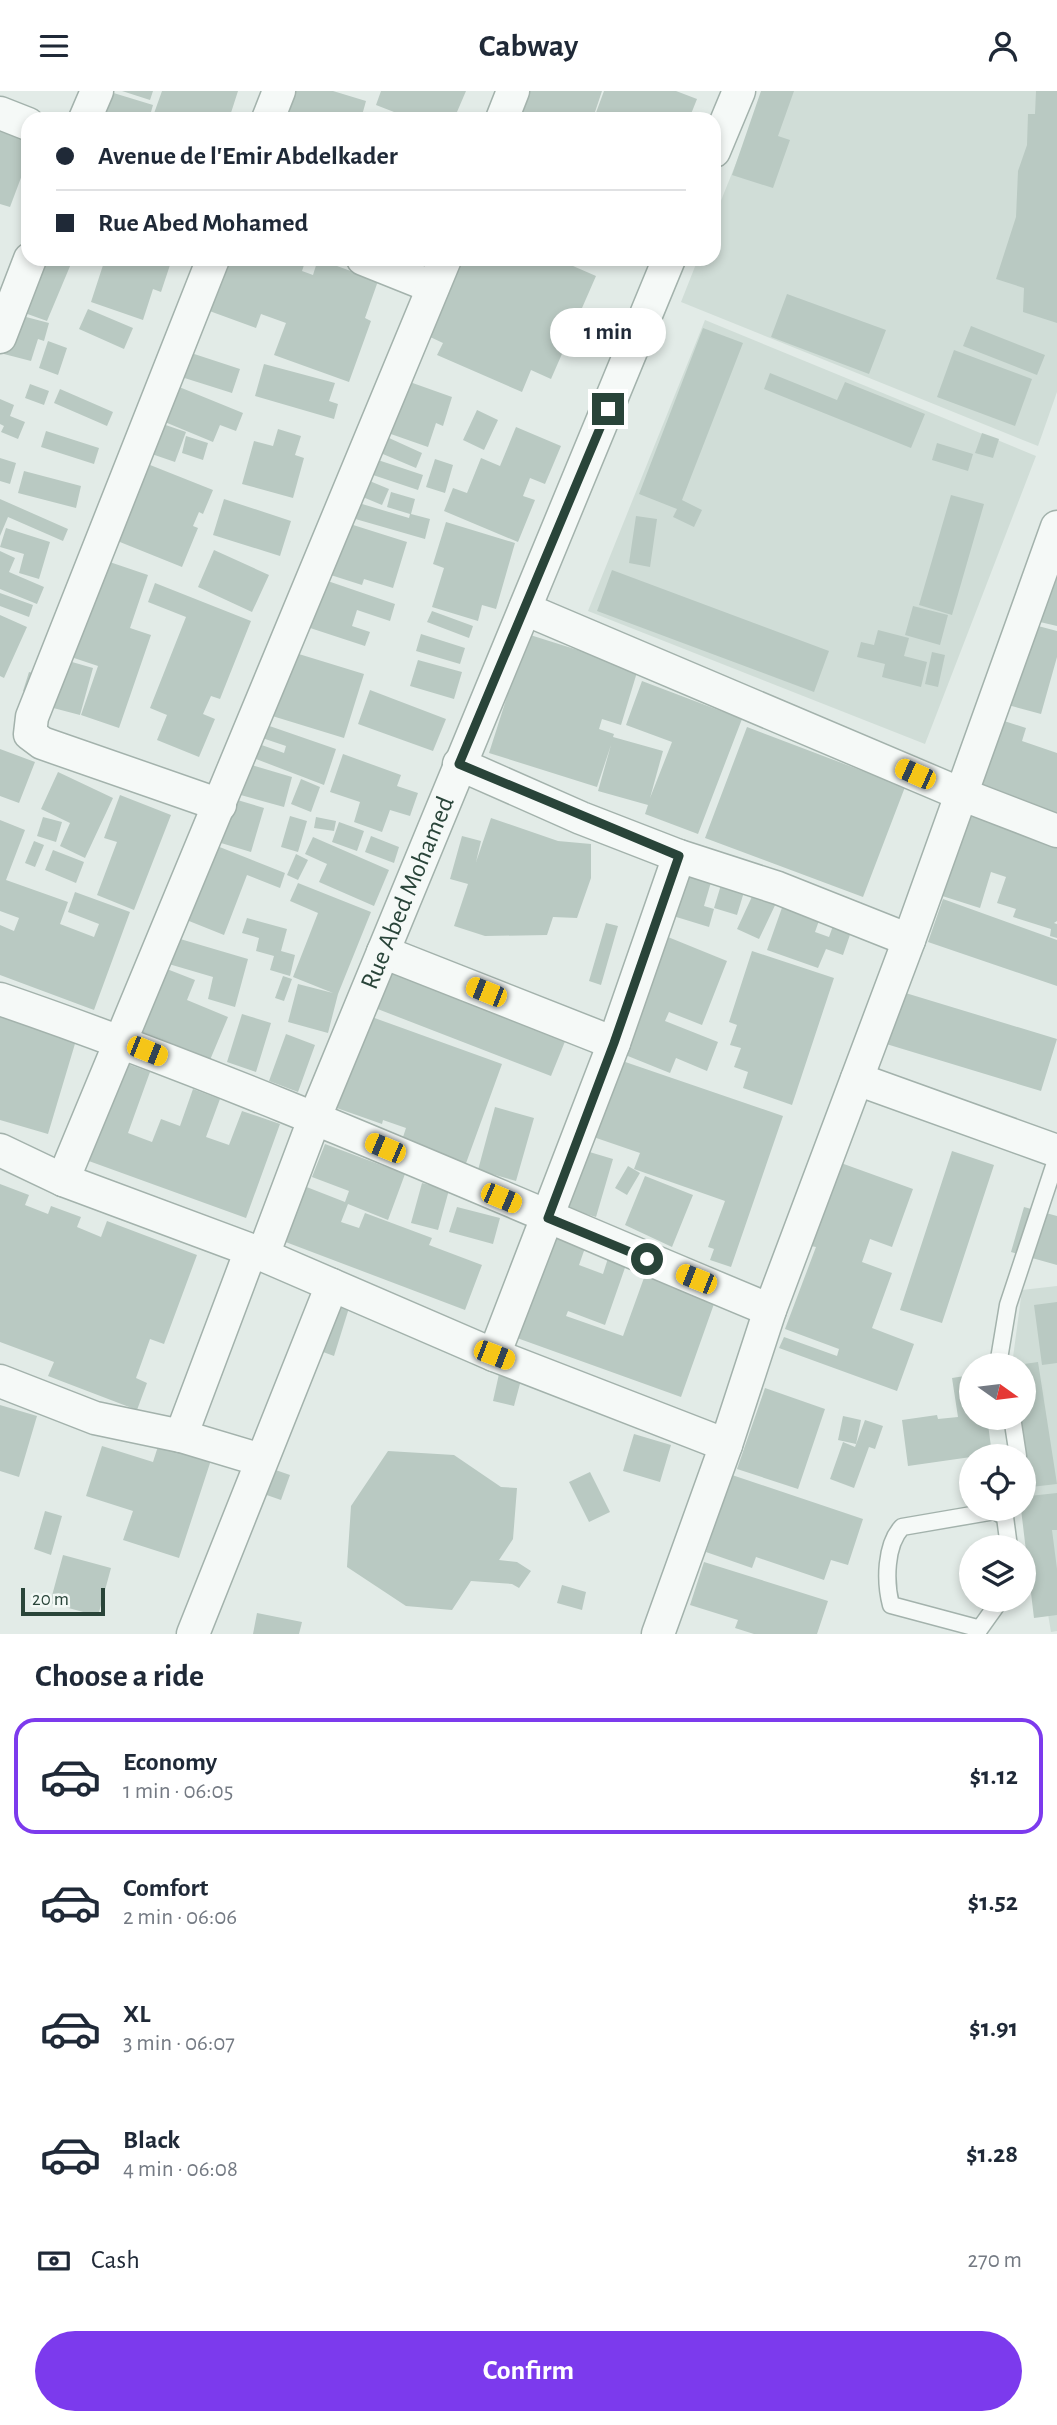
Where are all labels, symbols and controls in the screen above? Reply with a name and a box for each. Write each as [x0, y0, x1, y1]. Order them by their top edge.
icon: menu [35, 27, 73, 65]
icon: person [984, 27, 1022, 65]
text: Cabway [479, 30, 578, 62]
text: Avenue de l'Emir Abdelkader [98, 143, 398, 169]
text: Rue Abed Mohamed [98, 210, 308, 236]
callout: 1 min [550, 307, 666, 357]
text: 1 min [584, 321, 632, 344]
route end [592, 393, 624, 425]
car [892, 756, 939, 792]
street label: Rue Abed Mohamed [356, 793, 459, 993]
car [463, 974, 510, 1010]
car [124, 1033, 171, 1069]
car [362, 1130, 409, 1166]
car [478, 1180, 525, 1216]
route start [631, 1243, 663, 1275]
car [673, 1261, 720, 1297]
car [471, 1338, 518, 1372]
north arrow [959, 1353, 1036, 1430]
map controls [959, 1353, 1036, 1612]
button: locate [959, 1444, 1036, 1521]
button: layers [959, 1535, 1036, 1612]
scale bar [21, 1585, 105, 1617]
text: 20 m [32, 1590, 69, 1609]
text: Choose a ride [35, 1660, 204, 1692]
icon: car [39, 1745, 102, 1808]
text: Economy [123, 1749, 217, 1775]
text: $1.12 [969, 1763, 1018, 1789]
text: 1 min · 06:05 [123, 1780, 233, 1803]
icon: car [39, 1871, 102, 1934]
text: Comfort [123, 1875, 208, 1901]
text: $1.52 [968, 1889, 1018, 1915]
text: 2 min · 06:06 [123, 1906, 237, 1929]
icon: car [39, 1997, 102, 2060]
text: XL [123, 2001, 150, 2027]
text: $1.91 [969, 2015, 1018, 2041]
text: 3 min · 06:07 [123, 2032, 235, 2055]
icon: car [39, 2123, 102, 2186]
text: Black [123, 2127, 180, 2153]
text: $1.28 [966, 2141, 1018, 2167]
text: 4 min · 06:08 [123, 2158, 238, 2181]
icon: cash [35, 2242, 73, 2280]
text: Cash [91, 2247, 140, 2273]
text: 270 m [968, 2249, 1022, 2272]
button: Confirm [35, 2331, 1022, 2411]

